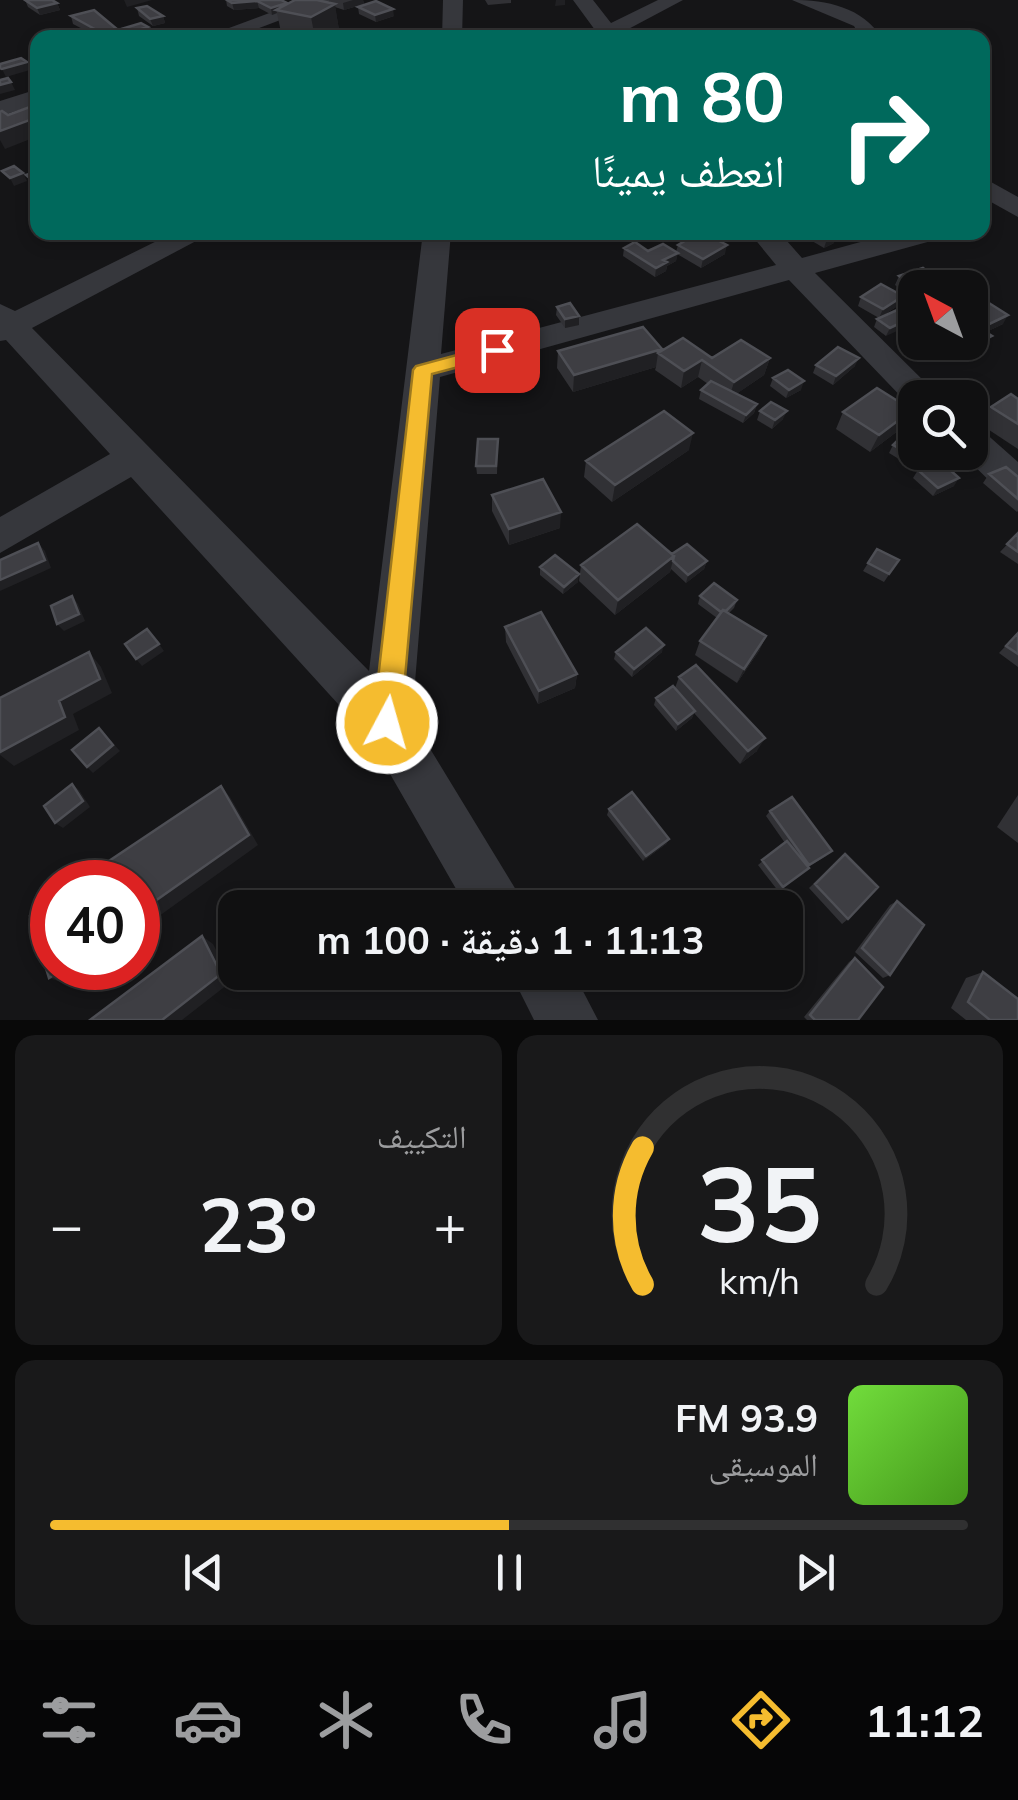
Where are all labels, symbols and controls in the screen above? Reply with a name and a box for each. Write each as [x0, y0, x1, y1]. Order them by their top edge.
text: 80 m [619, 52, 785, 140]
icon: right [820, 70, 950, 200]
text: انعطف يمينًا [592, 142, 785, 198]
north arrow [898, 270, 988, 360]
map controls [898, 270, 988, 470]
pin [455, 308, 540, 393]
icon: arrive [470, 323, 525, 378]
button: search [898, 380, 988, 470]
position arrow [335, 671, 439, 775]
speed limit sign: 40 [30, 860, 160, 990]
text: 11:13 · 1 دقيقة · 100 m [317, 916, 704, 964]
text: التكييف [377, 1116, 467, 1156]
text: 35 [697, 1137, 822, 1268]
text: 23° [199, 1177, 317, 1271]
text: − [50, 1190, 83, 1259]
text: + [433, 1190, 467, 1259]
text: km/h [719, 1258, 800, 1303]
text: 93.9 FM [675, 1394, 818, 1442]
text: الموسيقى [708, 1444, 818, 1484]
icon: previous [176, 1545, 231, 1600]
icon: pause [482, 1545, 537, 1600]
icon: next [788, 1545, 843, 1600]
icon: filters [34, 1685, 104, 1755]
icon: car [173, 1685, 243, 1755]
icon: climate [311, 1685, 381, 1755]
icon: phone [449, 1685, 519, 1755]
icon: music [588, 1685, 658, 1755]
icon: directions [726, 1685, 796, 1755]
text: 11:12 [865, 1692, 984, 1748]

